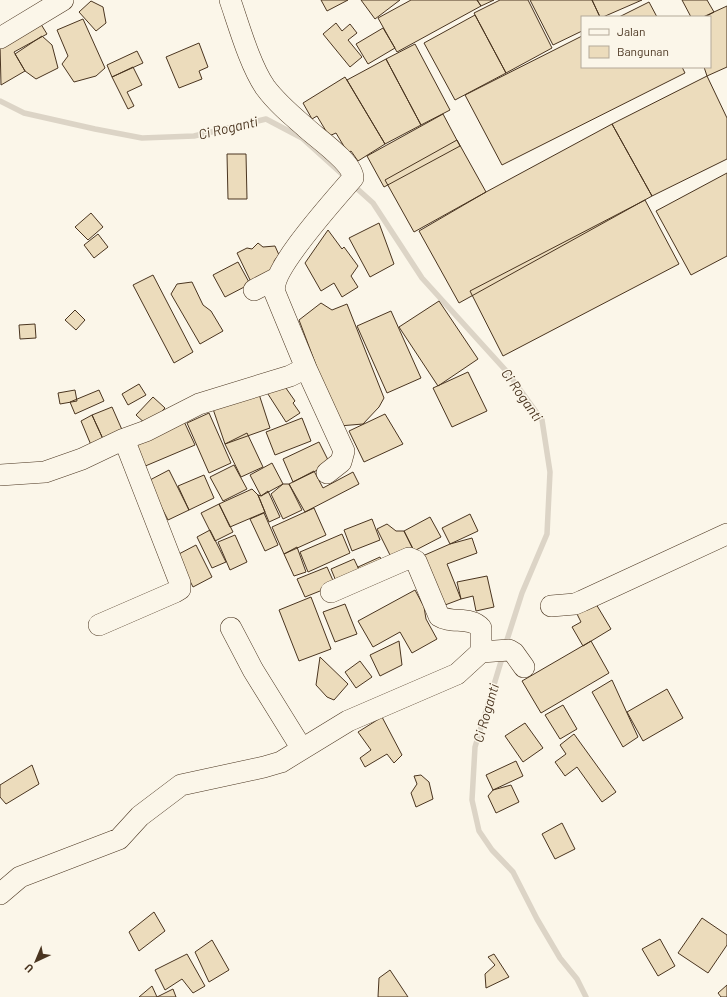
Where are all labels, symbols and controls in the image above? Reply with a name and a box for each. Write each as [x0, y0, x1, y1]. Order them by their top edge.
legend [581, 16, 711, 68]
text: Jalan [617, 24, 645, 38]
text: Bangunan [617, 44, 669, 58]
water label: Ci Roganti [196, 112, 260, 143]
water label: Ci Roganti [498, 365, 547, 425]
water label: Ci Roganti [469, 681, 502, 744]
north arrow [16, 941, 56, 981]
text: U [22, 961, 36, 976]

